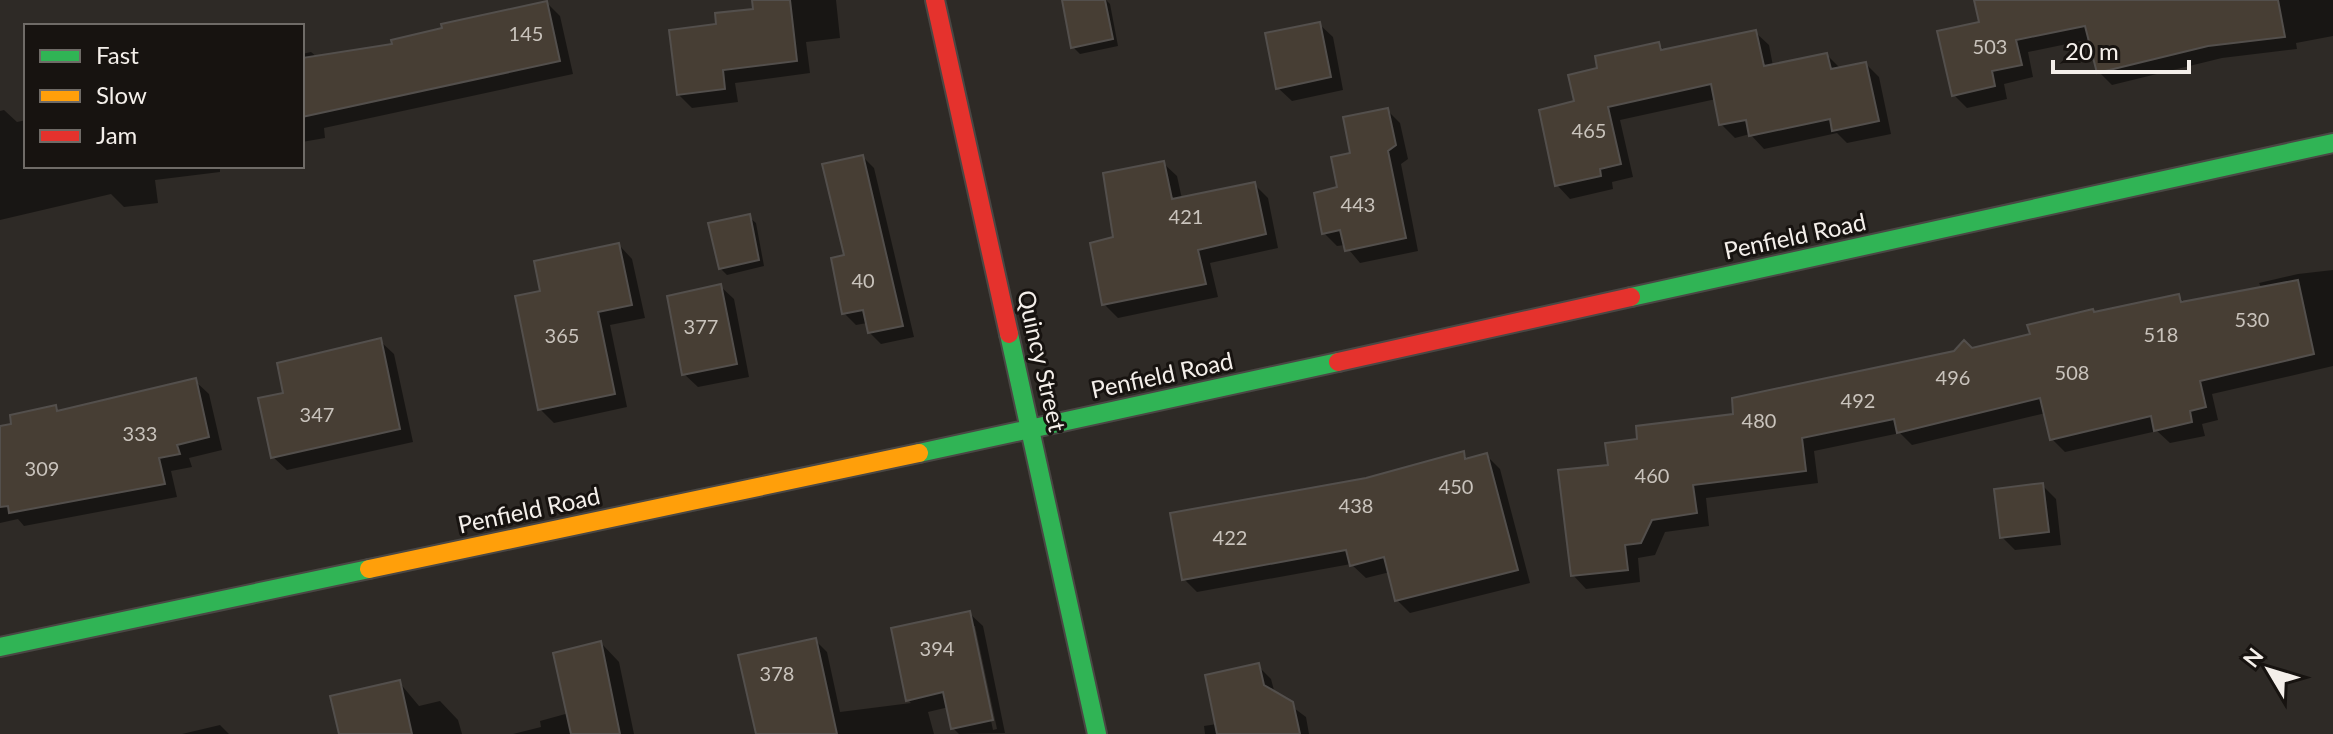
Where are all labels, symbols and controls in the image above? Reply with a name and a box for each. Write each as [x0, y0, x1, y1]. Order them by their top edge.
house number: 145 [509, 21, 543, 45]
legend [24, 24, 304, 168]
scale bar [2053, 24, 2189, 74]
house number: 503 [1973, 34, 2007, 58]
text: 20 m [2065, 36, 2119, 65]
text: Fast [96, 40, 139, 69]
text: Slow [96, 80, 147, 109]
house number: 465 [1572, 118, 1606, 142]
text: Jam [96, 120, 137, 149]
house number: 443 [1341, 192, 1375, 216]
house number: 421 [1169, 204, 1203, 228]
street label: Penfield Road [1721, 206, 1868, 265]
house number: 40 [851, 268, 875, 292]
street label: Quincy Street [1012, 287, 1073, 435]
house number: 530 [2235, 307, 2269, 331]
house number: 377 [684, 314, 718, 338]
house number: 518 [2144, 322, 2178, 346]
house number: 365 [545, 323, 579, 347]
street label: Penfield Road [1088, 345, 1235, 404]
house number: 508 [2055, 360, 2089, 384]
house number: 496 [1936, 365, 1970, 389]
house number: 492 [1841, 388, 1875, 412]
house number: 347 [300, 402, 334, 426]
house number: 480 [1742, 408, 1776, 432]
house number: 333 [123, 421, 157, 445]
house number: 309 [25, 456, 59, 480]
house number: 460 [1635, 463, 1669, 487]
house number: 450 [1439, 474, 1473, 498]
street label: Penfield Road [455, 480, 602, 539]
house number: 438 [1339, 493, 1373, 517]
house number: 422 [1213, 525, 1247, 549]
north arrow [2229, 630, 2309, 710]
house number: 394 [920, 636, 955, 660]
text: N [2237, 642, 2269, 672]
house number: 378 [760, 661, 794, 685]

